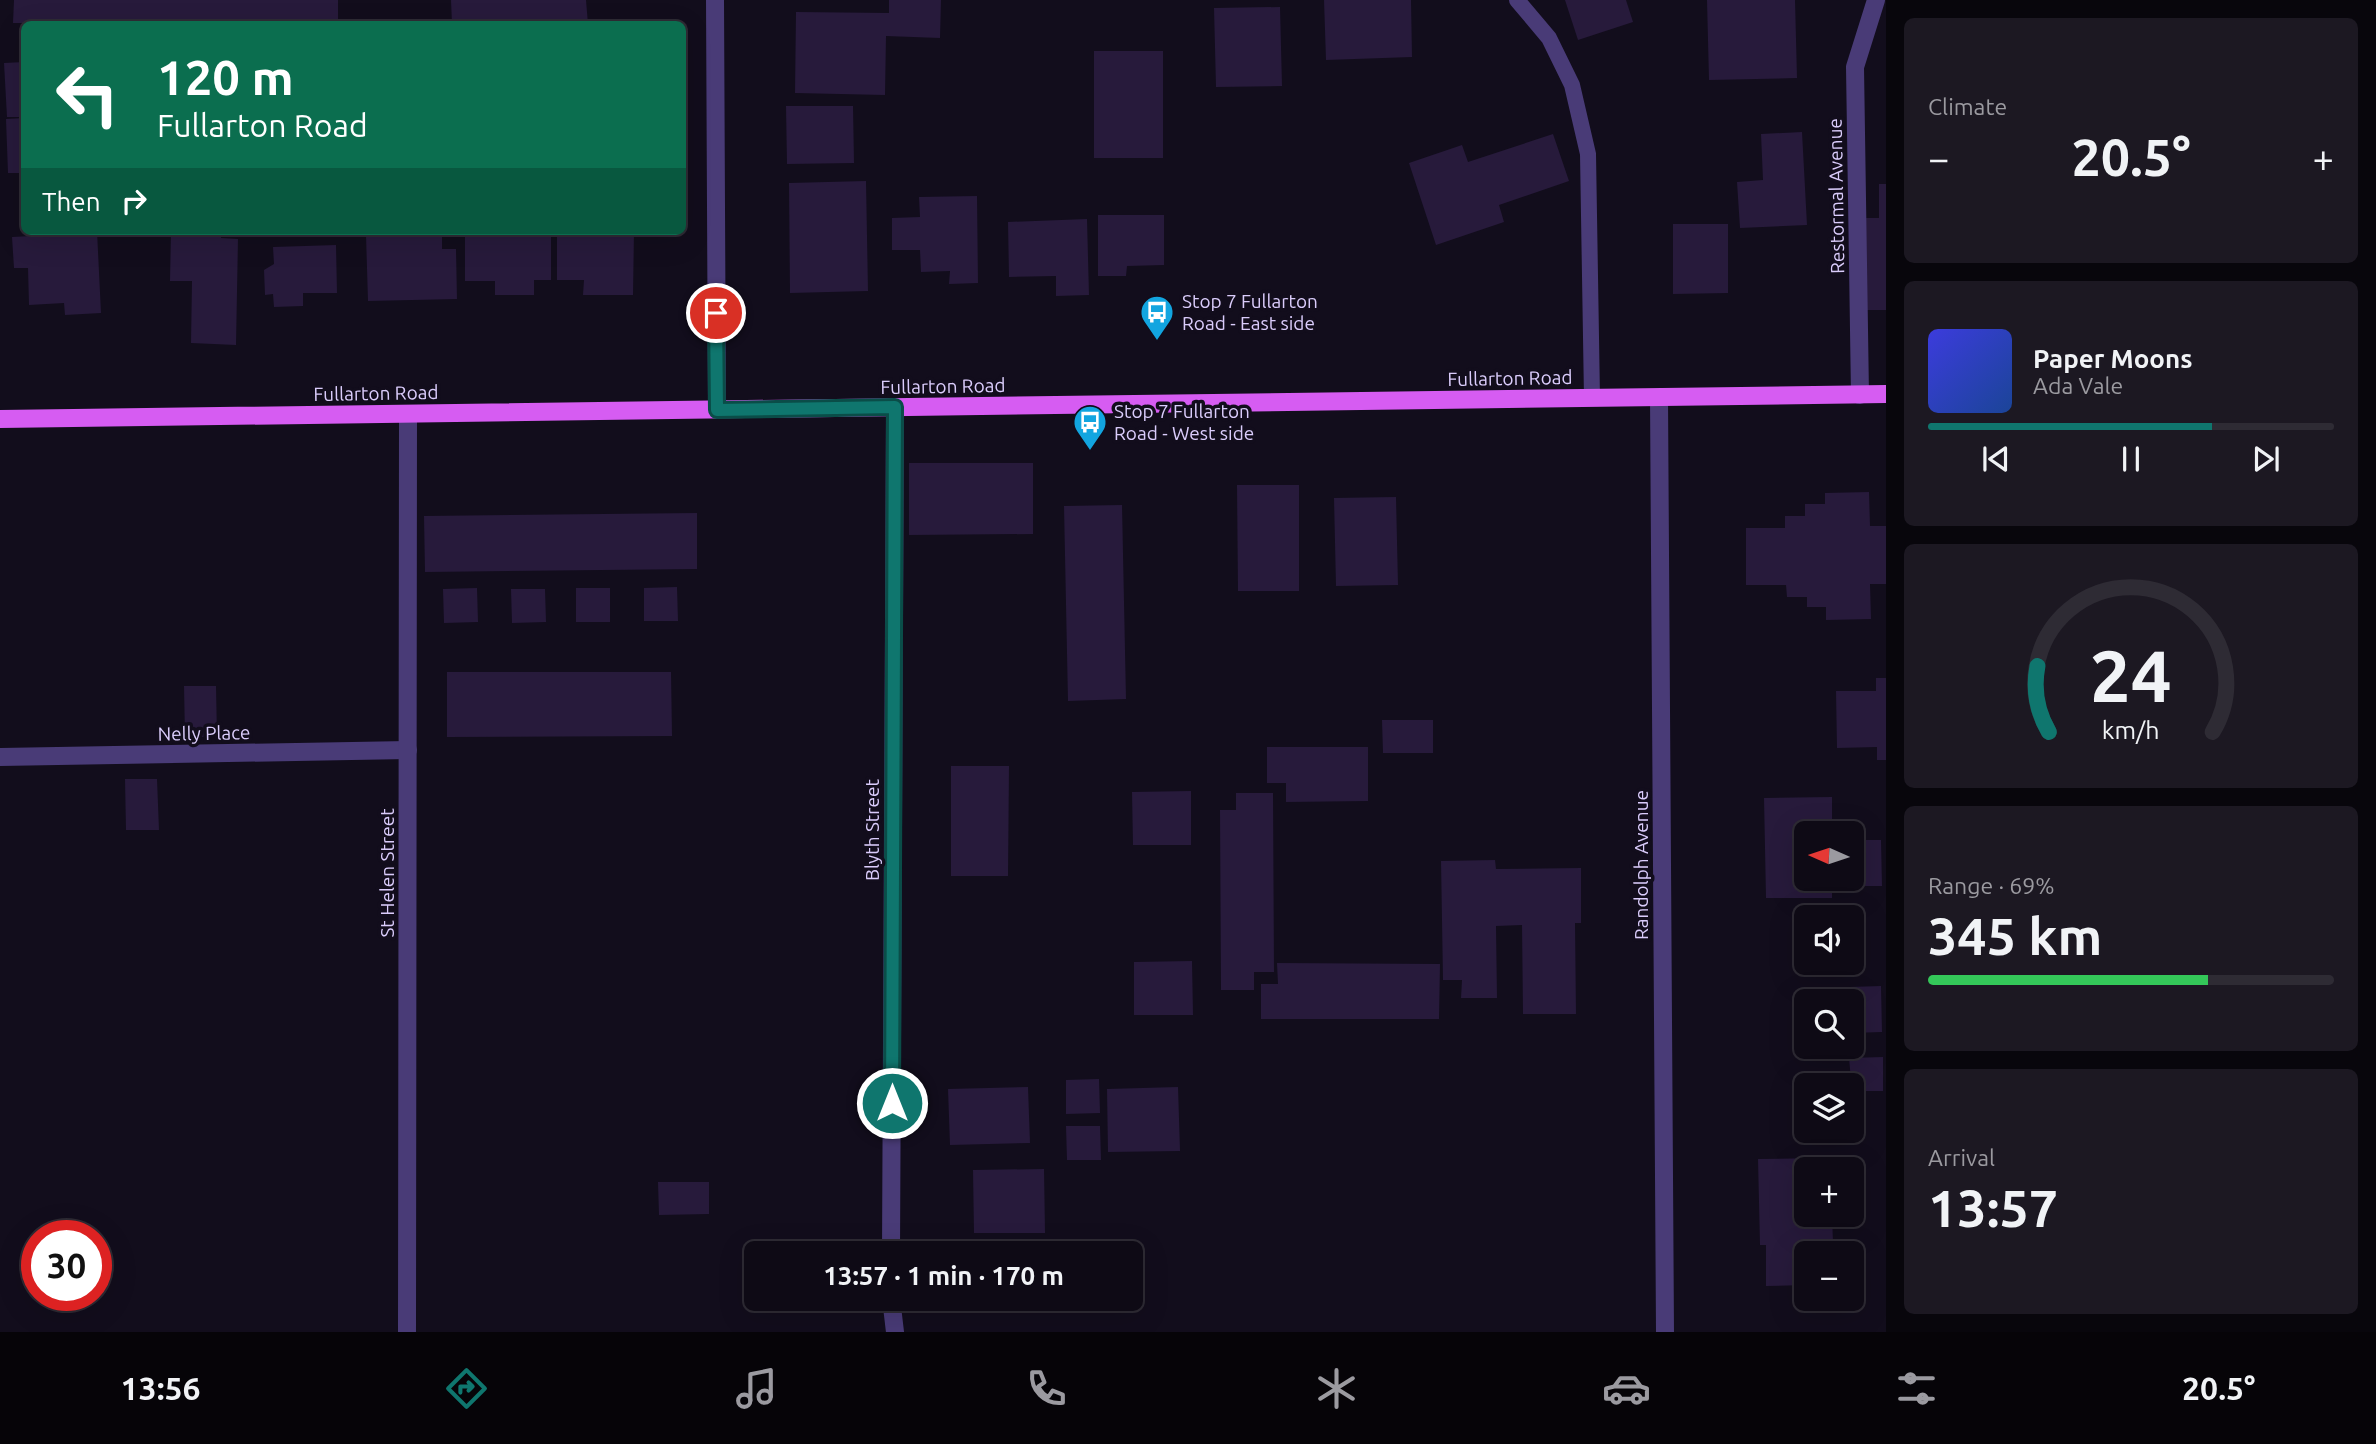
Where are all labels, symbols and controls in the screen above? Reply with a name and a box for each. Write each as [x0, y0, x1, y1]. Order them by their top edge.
icon: left [42, 49, 133, 140]
text: 120 m [157, 49, 294, 104]
text: Climate [1928, 94, 2007, 119]
text: Fullarton Road [157, 107, 368, 143]
street label: Restormal Avenue [1824, 118, 1848, 274]
text: 20.5° [2071, 128, 2191, 186]
text: − [1928, 137, 1949, 179]
text: + [2313, 137, 2334, 179]
icon: right [115, 182, 153, 220]
text: Then [42, 187, 101, 216]
pin [686, 283, 746, 343]
place label: Stop 7 Fullarton Road - East side [1182, 290, 1318, 334]
bus stop icon: Stop 7 Fullarton Road - East side [1138, 293, 1176, 342]
icon: arrive [697, 294, 735, 332]
text: Paper Moons [2033, 344, 2192, 373]
street label: Fullarton Road [1447, 366, 1573, 390]
text: Ada Vale [2033, 373, 2123, 398]
street label: Fullarton Road [880, 374, 1006, 398]
street label: Fullarton Road [313, 381, 439, 405]
place label: Stop 7 Fullarton Road - West side [1114, 400, 1254, 444]
bus stop icon: Stop 7 Fullarton Road - West side [1071, 403, 1109, 452]
icon: previous [1977, 440, 2015, 478]
icon: pause [2112, 440, 2150, 478]
icon: next [2247, 440, 2285, 478]
text: 24 [2090, 634, 2172, 716]
text: km/h [2102, 716, 2160, 744]
street label: Nelly Place [157, 721, 251, 745]
street label: Blyth Street [861, 779, 883, 881]
street label: Randolph Avenue [1630, 790, 1652, 940]
street label: St Helen Street [376, 808, 398, 938]
north arrow [1794, 821, 1864, 891]
map controls [1794, 821, 1864, 1311]
text: Range · 69% [1928, 873, 2055, 898]
button: sound [1794, 905, 1864, 975]
text: 345 km [1928, 907, 2102, 965]
button: search [1794, 989, 1864, 1059]
position arrow [855, 1066, 929, 1140]
button: layers [1794, 1073, 1864, 1143]
text: Arrival [1928, 1145, 1995, 1170]
button: + [1794, 1157, 1864, 1227]
text: 13:57 [1928, 1179, 2058, 1237]
speed limit sign: 30 [21, 1220, 112, 1311]
button: − [1794, 1241, 1864, 1311]
text: 13:57 · 1 min · 170 m [823, 1261, 1064, 1290]
icon: directions [442, 1364, 491, 1413]
icon: music [732, 1364, 781, 1413]
icon: phone [1022, 1364, 1071, 1413]
icon: climate [1312, 1364, 1361, 1413]
icon: car [1602, 1364, 1651, 1413]
icon: filters [1892, 1364, 1941, 1413]
text: 13:56 [121, 1370, 201, 1406]
text: 20.5° [2182, 1370, 2255, 1406]

